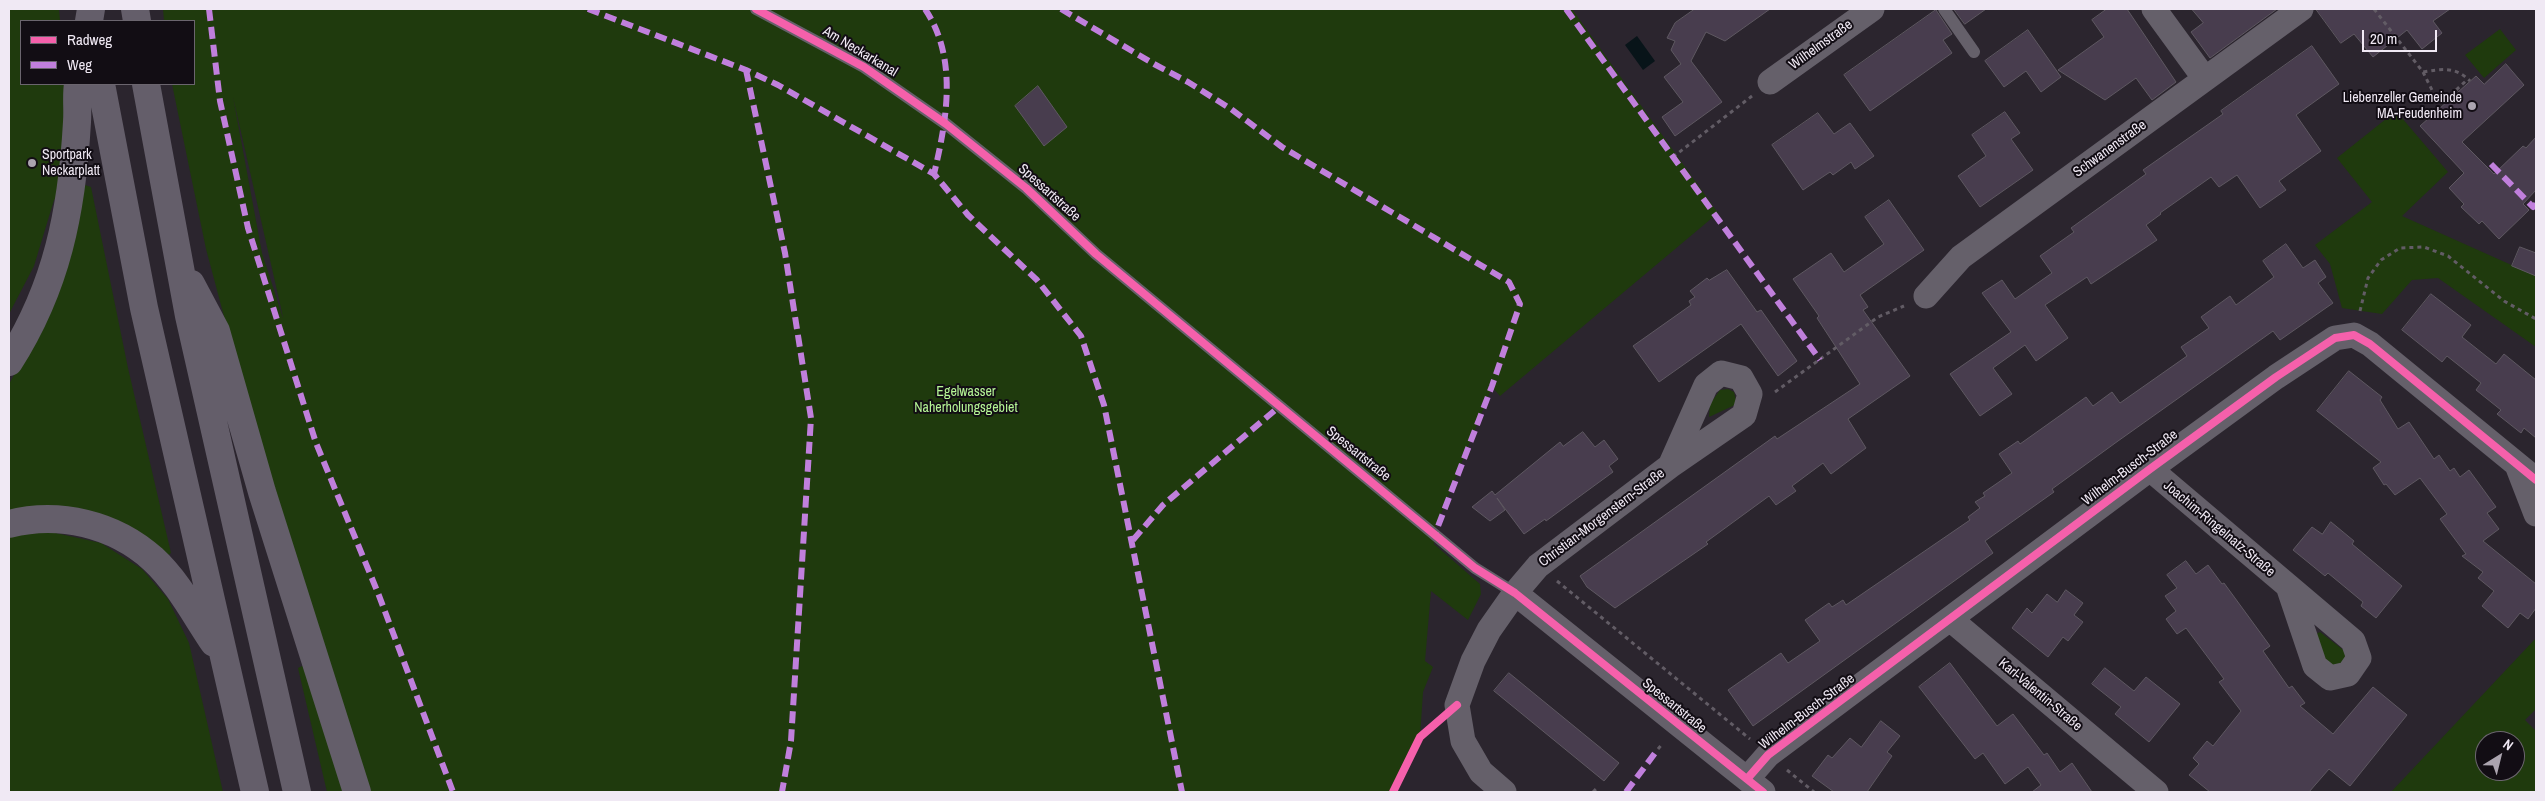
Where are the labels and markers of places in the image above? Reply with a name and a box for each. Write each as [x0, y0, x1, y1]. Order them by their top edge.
place label: Liebenzeller Gemeinde MA-Feudenheim [2343, 90, 2462, 122]
marker: Liebenzeller Gemeinde MA-Feudenheim [2466, 100, 2478, 112]
place label: Sportpark Neckarplatt [42, 147, 100, 180]
marker: Sportpark Neckarplatt [26, 157, 38, 169]

